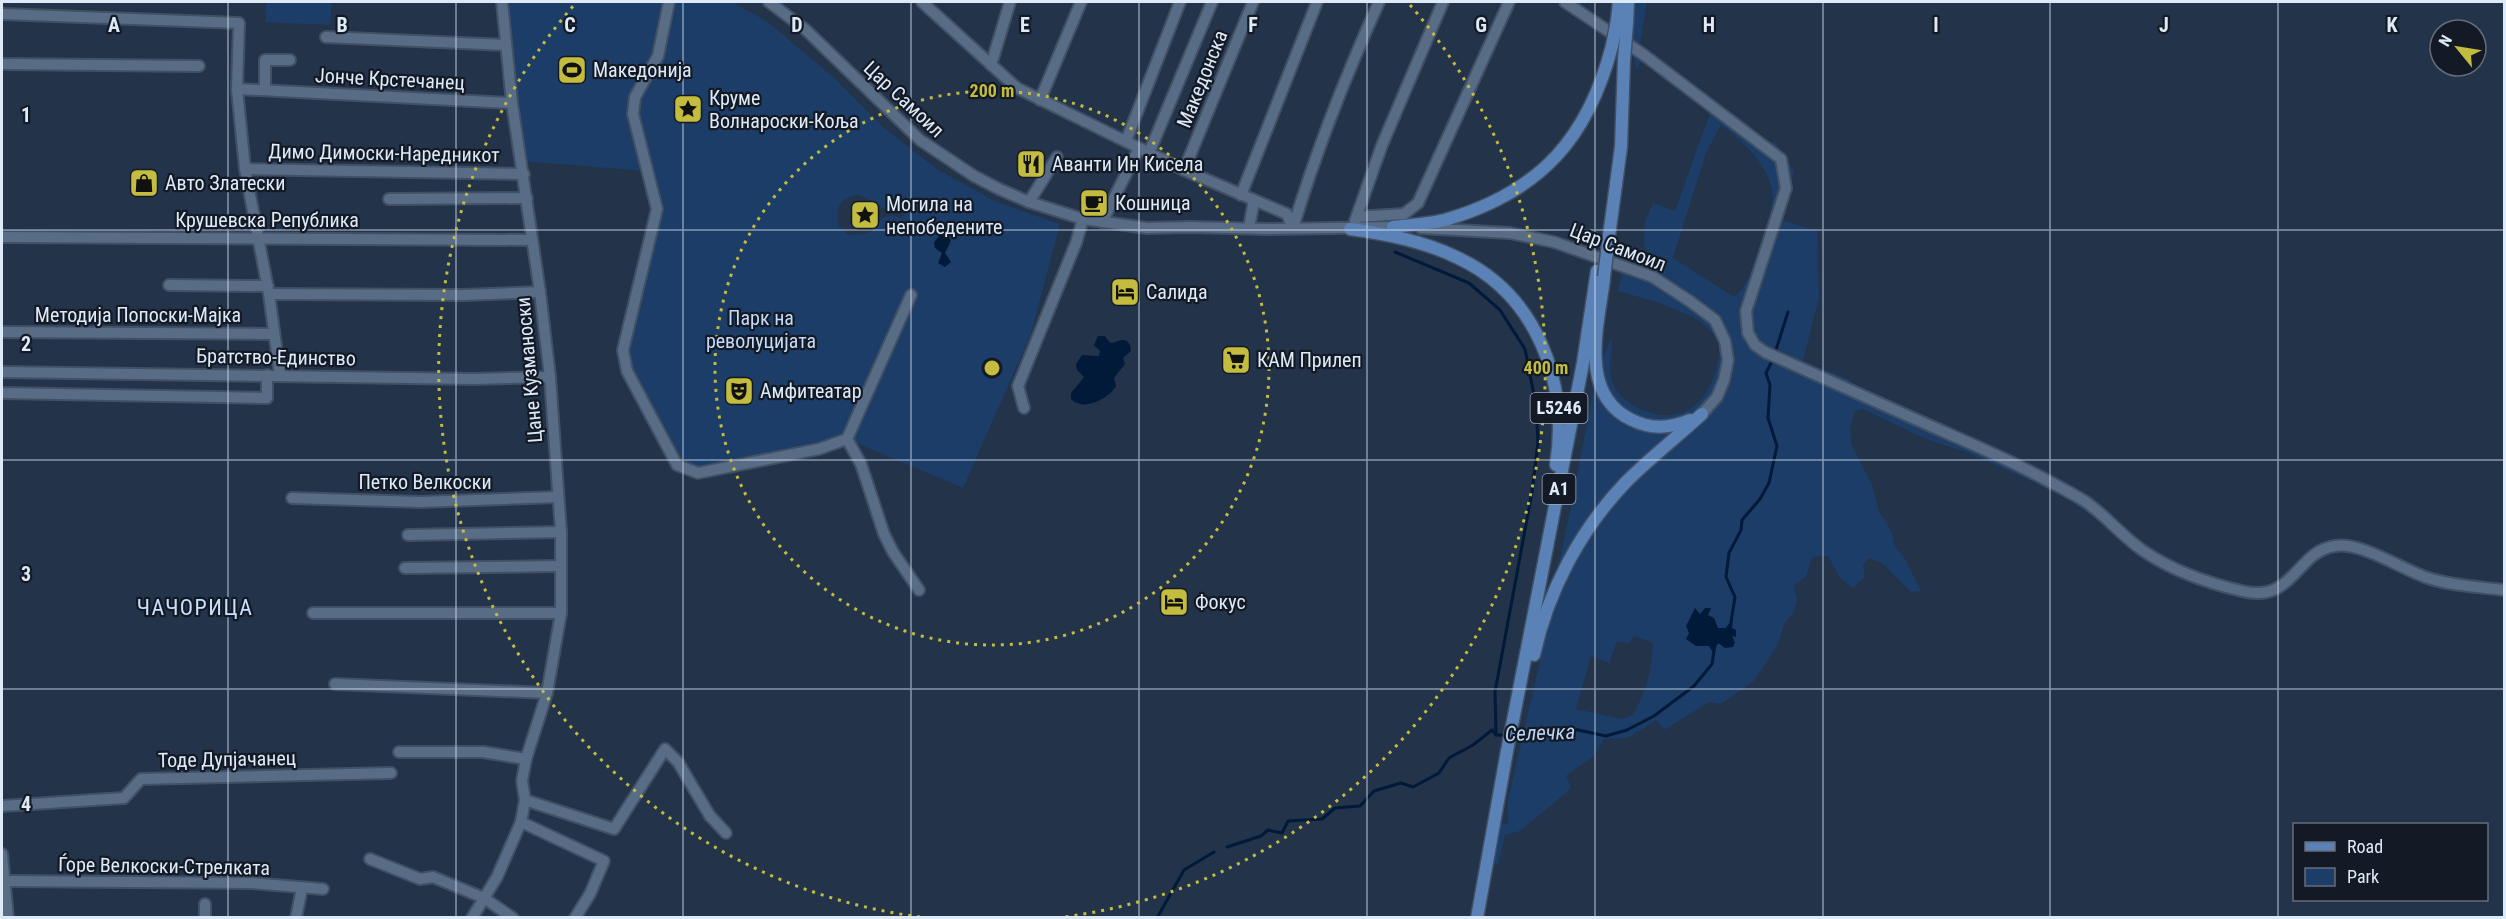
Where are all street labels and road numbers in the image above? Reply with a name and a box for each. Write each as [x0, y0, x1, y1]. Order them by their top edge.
street label: Македонска [1172, 27, 1232, 131]
street label: Цар Самоил [859, 56, 949, 142]
street label: Јонче Крстечанец [315, 63, 465, 95]
street label: Димо Димоски-Наредникот [268, 139, 500, 167]
street label: Крушевска Република [175, 208, 359, 232]
street label: Цар Самоил [1567, 218, 1669, 276]
street label: Цане Кузманоски [511, 296, 547, 444]
street label: Методија Попоски-Мајка [35, 303, 241, 327]
street label: Братство-Единство [196, 344, 356, 370]
road number: L5246 [1530, 393, 1588, 423]
street label: Петко Велкоски [358, 470, 492, 494]
road number: A1 [1542, 474, 1576, 504]
street label: Тоде Дупјачанец [158, 746, 296, 772]
street label: Ѓоре Велкоски-Стрелката [58, 852, 270, 880]

